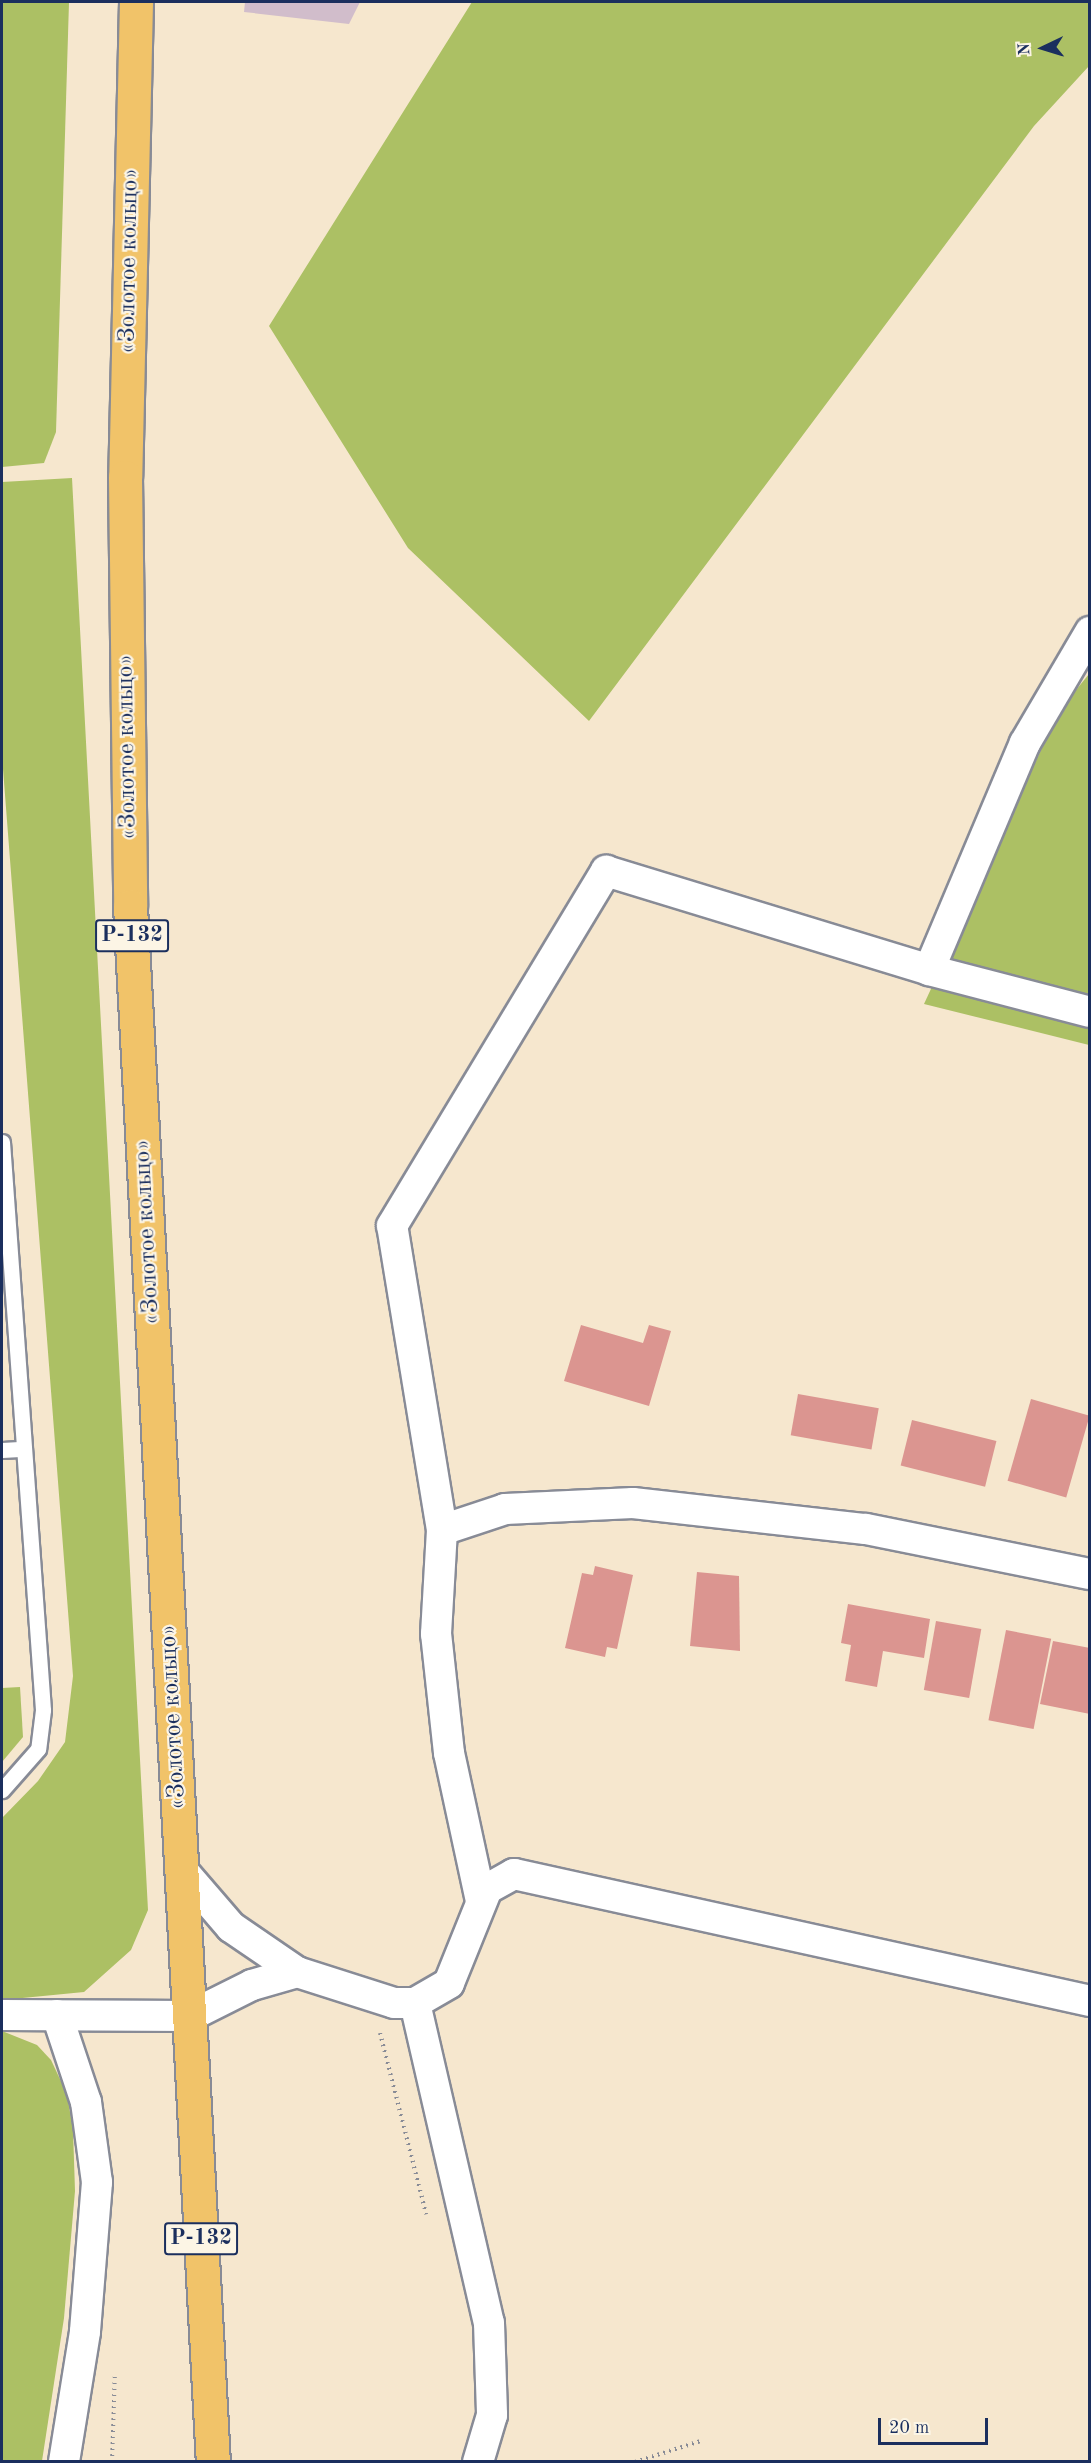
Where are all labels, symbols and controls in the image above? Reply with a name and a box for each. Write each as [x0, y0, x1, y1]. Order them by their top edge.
north arrow [1013, 18, 1073, 78]
text: N [1017, 43, 1033, 56]
street label: «Золотое кольцо» [114, 168, 146, 354]
street label: «Золотое кольцо» [112, 654, 144, 840]
road number: Р-132 [94, 917, 170, 955]
street label: «Золотое кольцо» [129, 1138, 167, 1326]
street label: «Золотое кольцо» [155, 1623, 193, 1811]
road number: Р-132 [164, 2220, 238, 2258]
scale bar [881, 2406, 990, 2444]
text: 20 m [889, 2419, 929, 2437]

